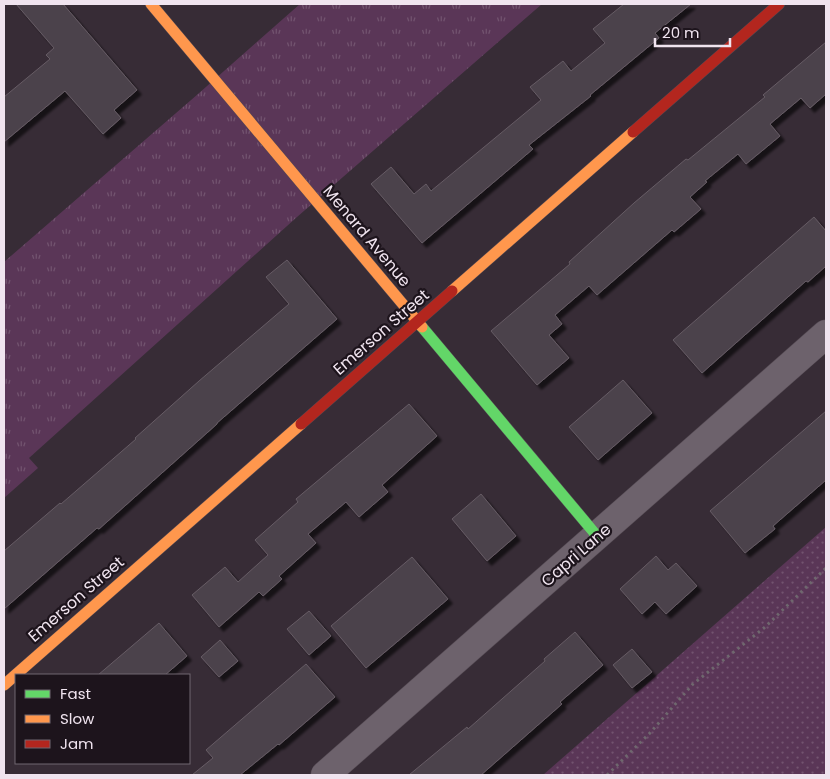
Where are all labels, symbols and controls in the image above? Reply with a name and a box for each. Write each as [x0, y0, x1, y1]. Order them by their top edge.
scale bar [655, 15, 730, 47]
text: 20 m [662, 22, 700, 43]
street label: Menard Avenue [318, 180, 416, 292]
street label: Emerson Street [328, 284, 434, 380]
street label: Capri Lane [536, 518, 616, 592]
street label: Emerson Street [23, 551, 129, 647]
legend [15, 674, 190, 764]
text: Fast [60, 683, 91, 704]
text: Slow [60, 708, 95, 729]
text: Jam [60, 733, 94, 754]

